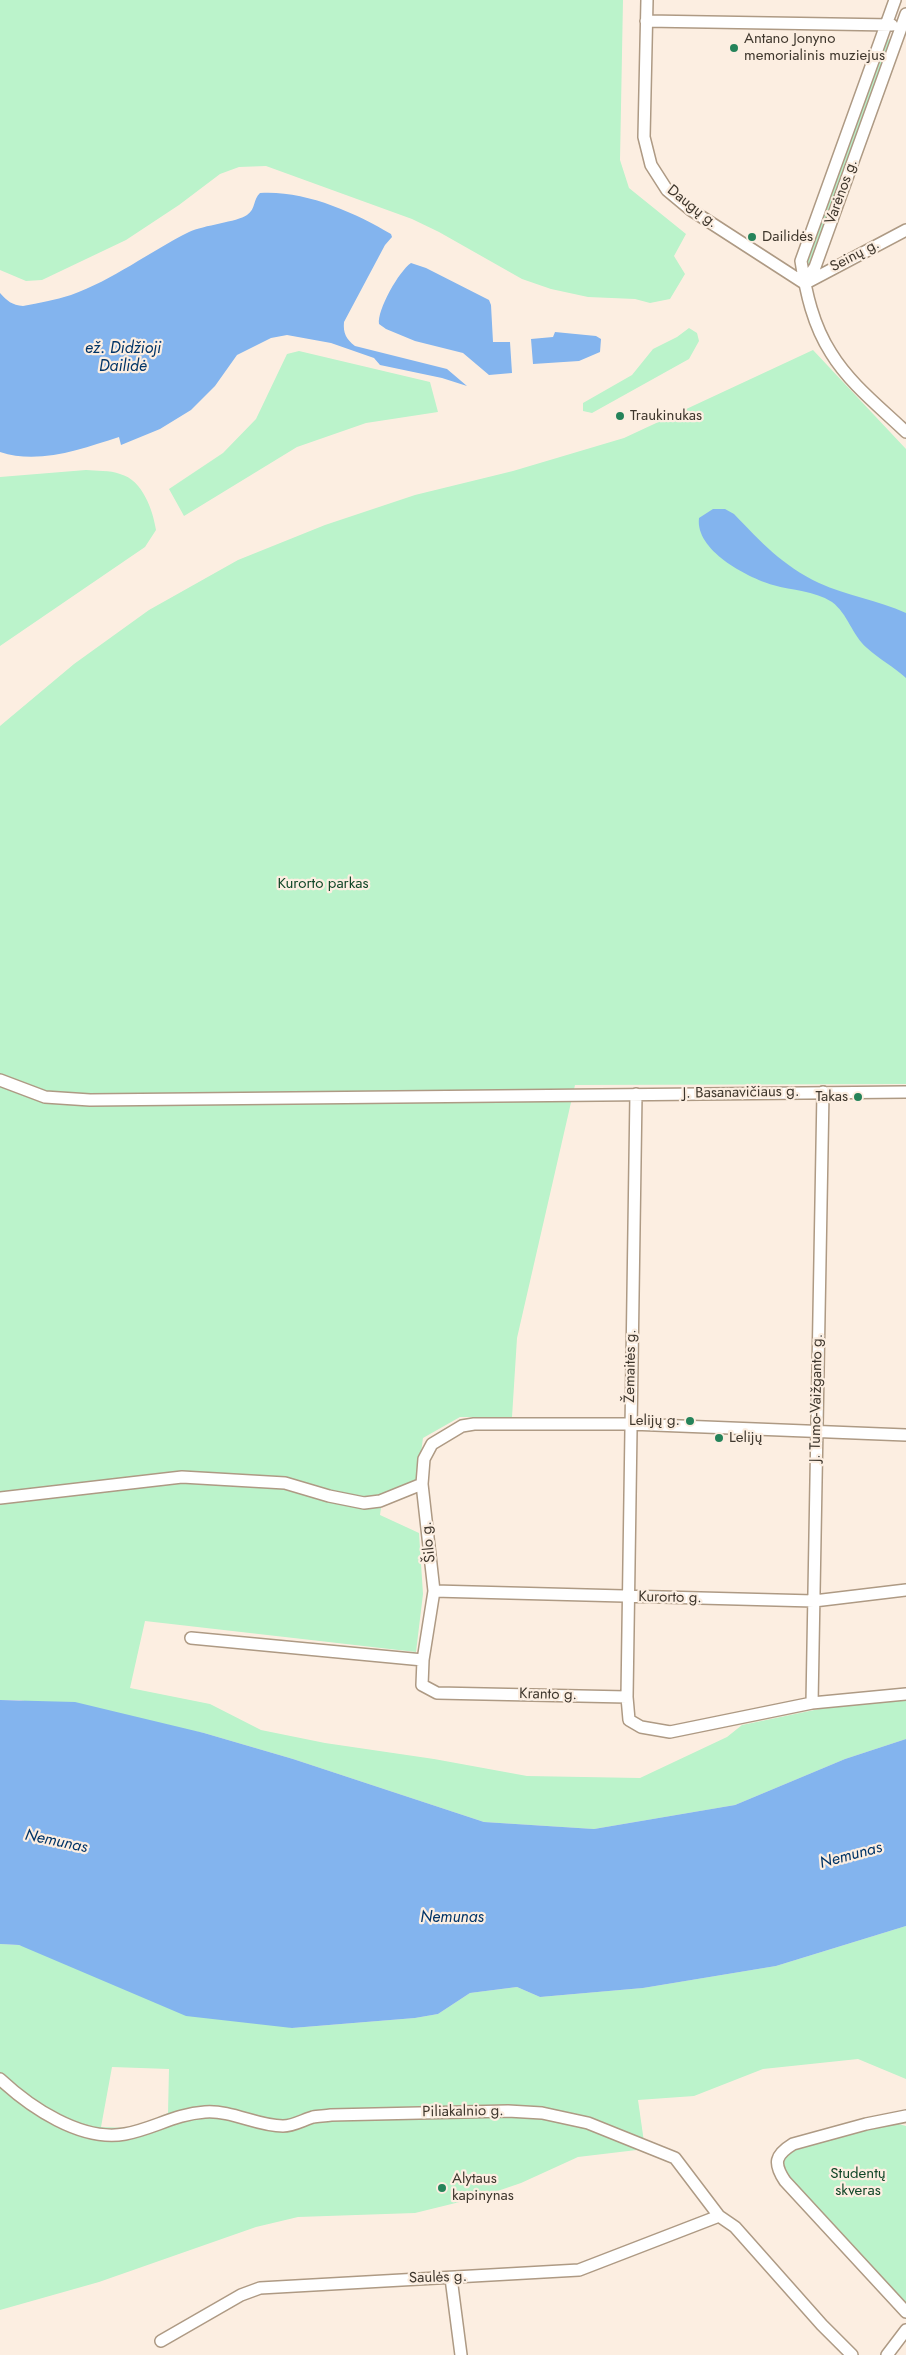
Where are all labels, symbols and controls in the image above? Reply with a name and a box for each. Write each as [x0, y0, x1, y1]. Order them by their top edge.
place label: Antano Jonyno memorialinis muziejus [744, 30, 885, 65]
marker: Antano Jonyno memorialinis muziejus [728, 42, 740, 54]
street label: Varėnos g. [822, 157, 862, 227]
street label: Daugų g. [663, 182, 721, 232]
place label: Dailidės [762, 228, 813, 246]
marker: Dailidės [746, 231, 758, 243]
street label: Seinų g. [827, 236, 883, 276]
water label: ež. Didžioji Dailidė [85, 339, 161, 377]
place label: Traukinukas [630, 407, 702, 425]
marker: Traukinukas [614, 410, 626, 422]
park label: Kurorto parkas [277, 875, 369, 893]
street label: J. Basanavičiaus g. [682, 1083, 800, 1103]
place label: Takas [815, 1088, 848, 1106]
marker: Takas [852, 1091, 864, 1103]
street label: Žemaitės g. [621, 1329, 641, 1403]
street label: J. Tumo-Vaižganto g. [807, 1334, 827, 1462]
place label: Lelijų g. [629, 1412, 680, 1430]
marker: Lelijų g. [684, 1415, 696, 1427]
place label: Lelijų [729, 1429, 762, 1447]
marker: Lelijų [713, 1432, 725, 1444]
street label: Šilo g. [418, 1521, 440, 1563]
street label: Kurorto g. [638, 1588, 702, 1608]
street label: Kranto g. [519, 1685, 577, 1705]
water label: Nemunas [23, 1826, 89, 1858]
water label: Nemunas [818, 1839, 884, 1873]
water label: Nemunas [420, 1908, 484, 1928]
street label: Piliakalnio g. [422, 2102, 504, 2122]
park label: Studentų skveras [830, 2165, 886, 2200]
place label: Alytaus kapinynas [452, 2170, 514, 2205]
marker: Alytaus kapinynas [436, 2182, 448, 2194]
street label: Saulės g. [409, 2268, 467, 2288]

